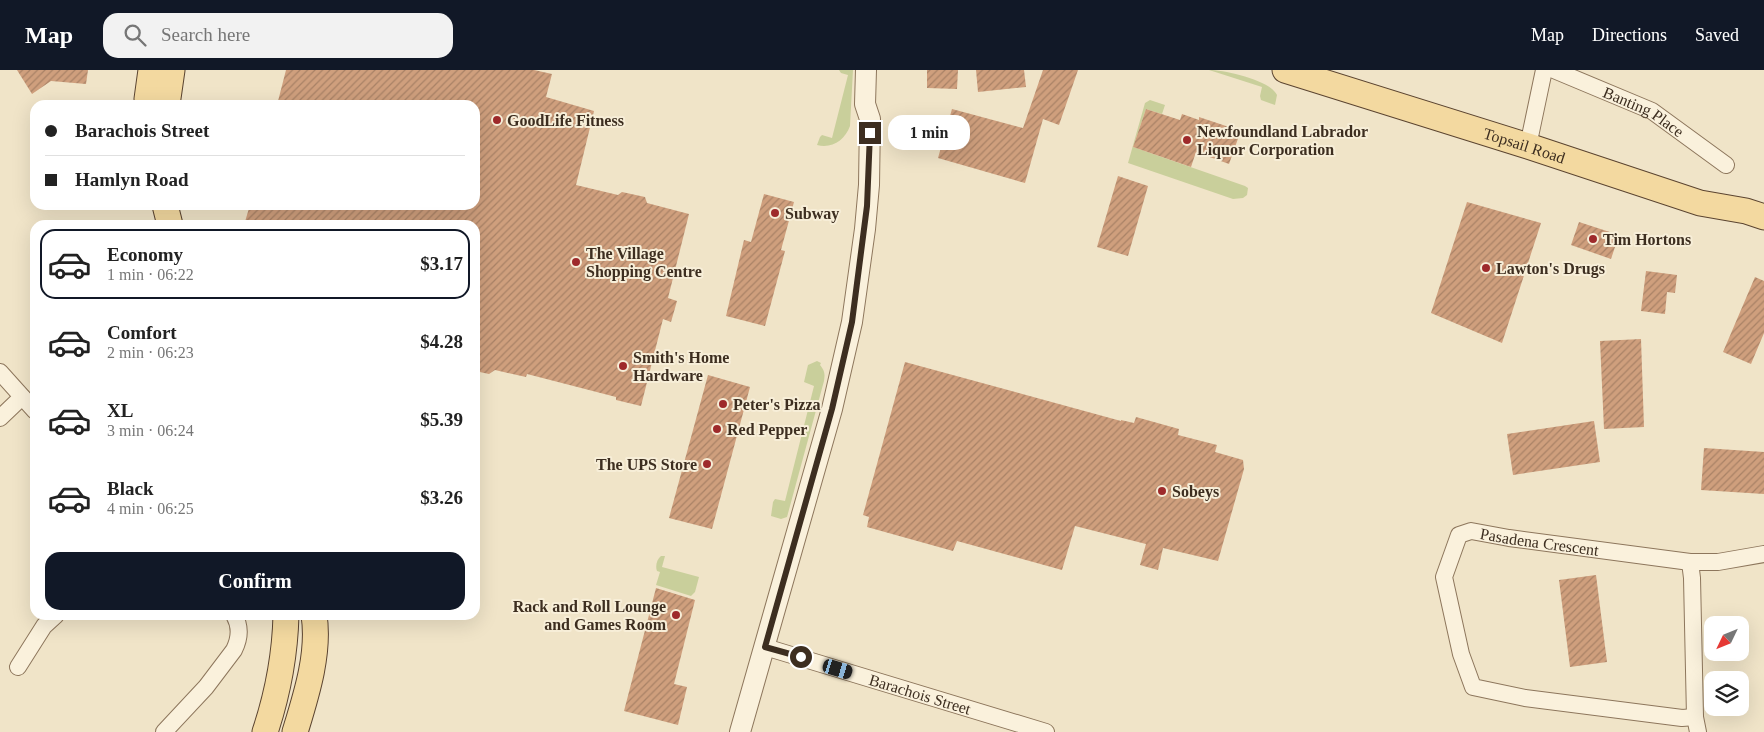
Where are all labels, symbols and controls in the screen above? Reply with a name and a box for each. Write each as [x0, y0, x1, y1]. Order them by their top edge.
search box [103, 13, 453, 58]
icon: search [121, 21, 149, 49]
text: Map [25, 22, 73, 48]
text: Search here [161, 24, 250, 45]
text: Map [1531, 25, 1564, 45]
text: Directions [1592, 25, 1667, 45]
text: Saved [1695, 25, 1739, 45]
street label: Banting Place [1601, 83, 1687, 140]
place label: GoodLife Fitness [507, 112, 624, 129]
marker: GoodLife Fitness [491, 114, 503, 126]
callout: 1 min [888, 116, 970, 150]
text: Barachois Street [75, 120, 209, 141]
route end [859, 122, 881, 144]
place label: Newfoundland Labrador Liquor Corporation [1197, 123, 1368, 159]
text: 1 min [910, 124, 948, 141]
street label: Topsail Road [1482, 124, 1567, 166]
marker: Newfoundland Labrador Liquor Corporation [1181, 134, 1193, 146]
text: Hamlyn Road [75, 169, 189, 190]
place label: Subway [785, 205, 839, 223]
marker: Subway [769, 207, 781, 219]
place label: Tim Hortons [1603, 231, 1691, 248]
marker: Tim Hortons [1587, 233, 1599, 245]
icon: car [47, 242, 92, 287]
text: Economy [107, 244, 183, 265]
place label: The Village Shopping Centre [586, 245, 702, 281]
text: $3.17 [420, 253, 463, 274]
marker: The Village Shopping Centre [570, 256, 582, 268]
place label: Lawton's Drugs [1496, 260, 1605, 278]
marker: Lawton's Drugs [1480, 262, 1492, 274]
text: 1 min · 06:22 [107, 266, 194, 283]
icon: car [47, 320, 92, 365]
text: Comfort [107, 322, 177, 343]
text: $4.28 [420, 331, 463, 352]
text: 2 min · 06:23 [107, 344, 194, 361]
place label: Smith's Home Hardware [633, 349, 729, 384]
marker: Smith's Home Hardware [617, 360, 629, 372]
place label: Peter's Pizza [733, 396, 821, 413]
icon: car [47, 398, 92, 443]
marker: Peter's Pizza [717, 398, 729, 410]
text: XL [107, 400, 133, 421]
text: $5.39 [420, 409, 463, 430]
place label: Red Pepper [727, 421, 807, 439]
text: 3 min · 06:24 [107, 422, 194, 439]
marker: Red Pepper [711, 423, 723, 435]
place label: The UPS Store [596, 456, 697, 473]
marker: The UPS Store [701, 458, 713, 470]
icon: car [47, 476, 92, 521]
text: Black [107, 478, 153, 499]
place label: Sobeys [1172, 483, 1219, 501]
marker: Sobeys [1156, 485, 1168, 497]
text: $3.26 [420, 487, 463, 508]
text: 4 min · 06:25 [107, 500, 194, 517]
street label: Pasadena Crescent [1479, 524, 1600, 558]
button: Confirm [45, 552, 465, 610]
place label: Rack and Roll Lounge and Games Room [513, 598, 667, 633]
marker: Rack and Roll Lounge and Games Room [670, 609, 682, 621]
north arrow [1704, 616, 1749, 661]
map controls [1704, 616, 1749, 716]
route start [790, 646, 812, 668]
car [821, 657, 854, 681]
street label: Barachois Street [867, 671, 973, 717]
button: layers [1704, 671, 1749, 716]

